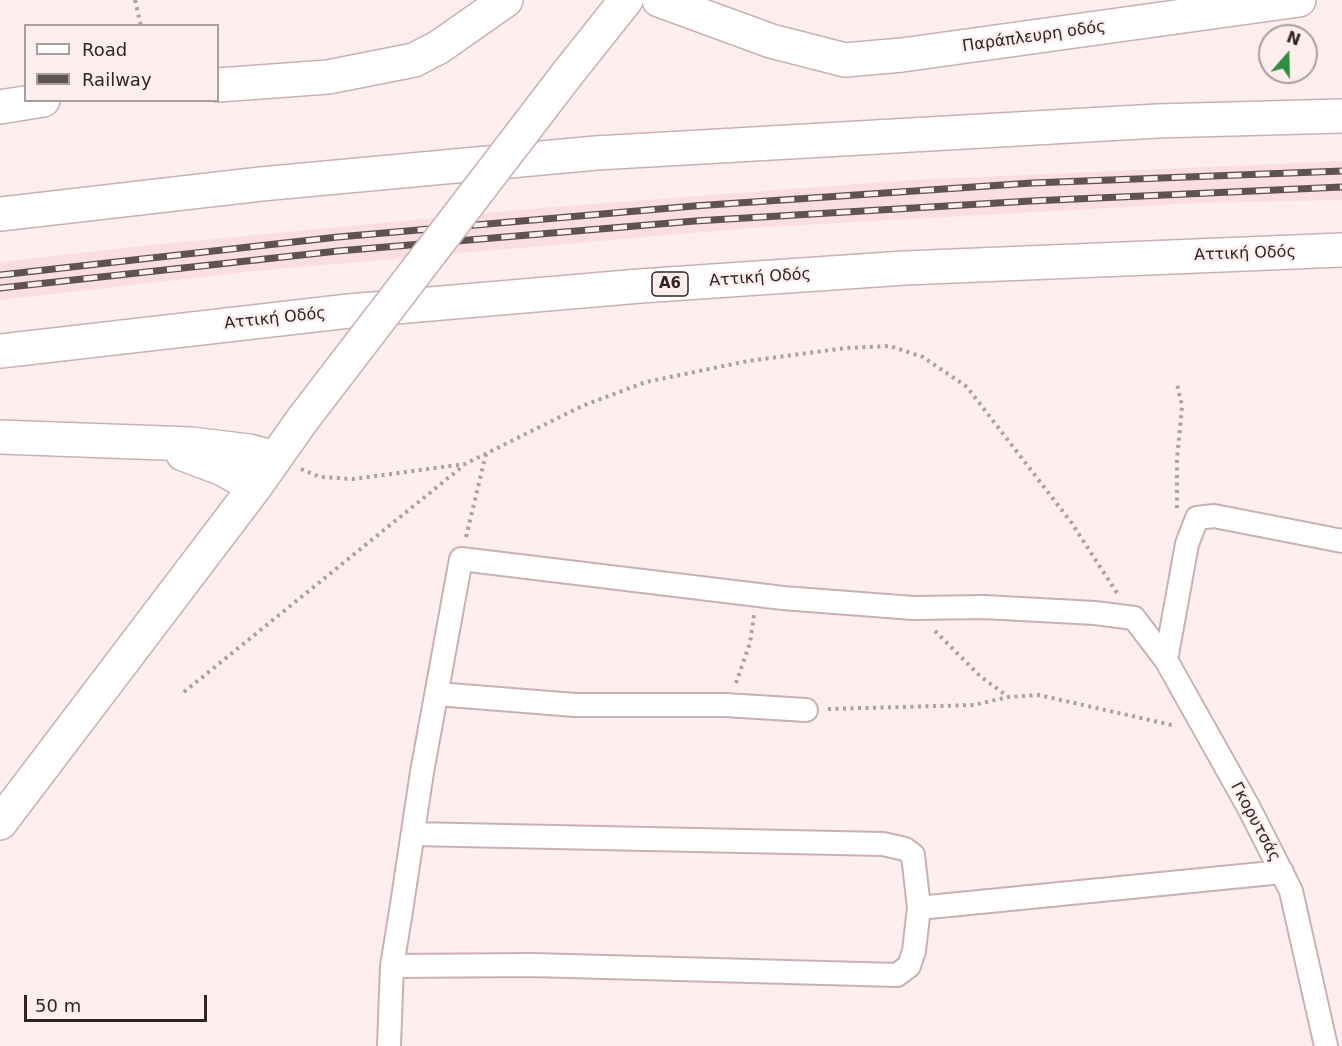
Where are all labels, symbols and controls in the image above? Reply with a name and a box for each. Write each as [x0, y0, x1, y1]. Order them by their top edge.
street label: Παράπλευρη οδός [961, 17, 1107, 57]
legend [24, 24, 219, 102]
north arrow [1258, 24, 1318, 84]
text: N [1284, 27, 1303, 50]
text: Road [82, 39, 127, 60]
text: Railway [82, 69, 152, 90]
street label: Αττική Οδός [1194, 243, 1296, 265]
street label: Αττική Οδός [709, 265, 811, 291]
road number: Α6 [652, 272, 688, 296]
street label: Αττική Οδός [223, 304, 327, 334]
street label: Γκορυτσάς [1226, 779, 1284, 865]
scale bar [27, 983, 210, 1021]
text: 50 m [35, 995, 81, 1016]

